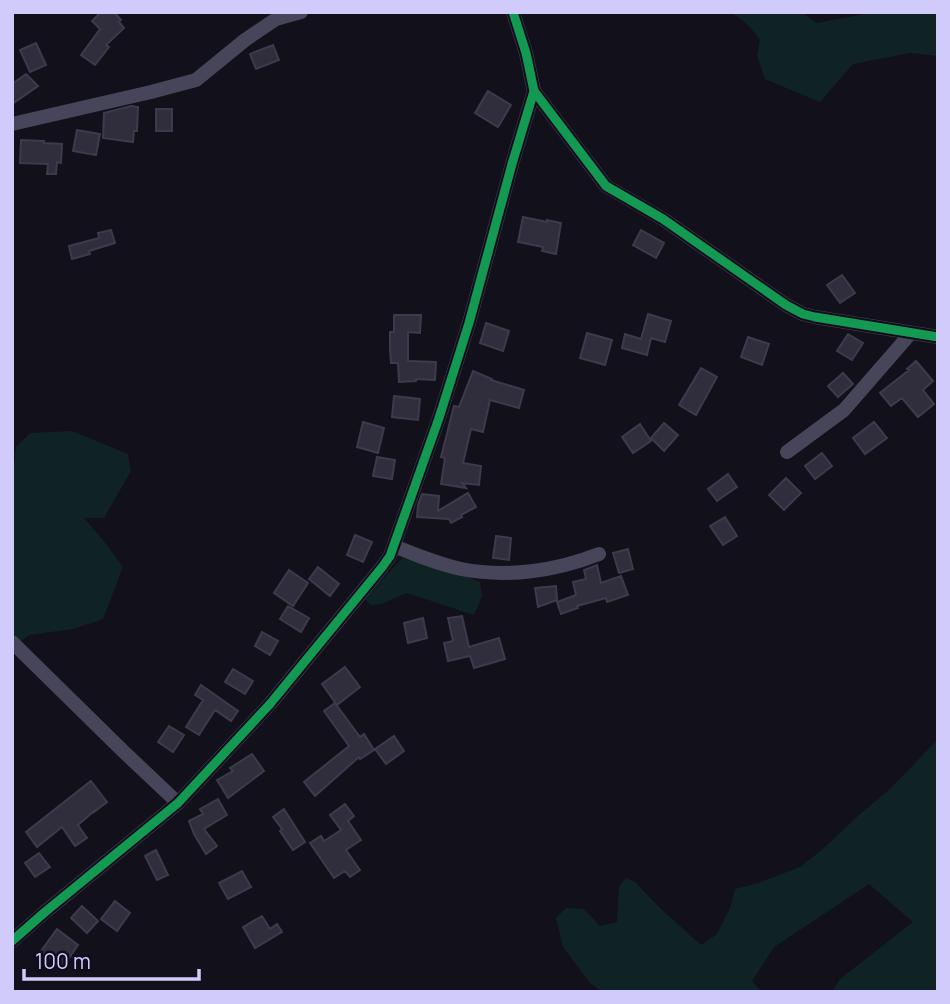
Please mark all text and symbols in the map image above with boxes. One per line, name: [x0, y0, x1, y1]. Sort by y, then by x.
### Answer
scale bar: [24, 937, 200, 981]
text: 100 m: [35, 947, 91, 975]

